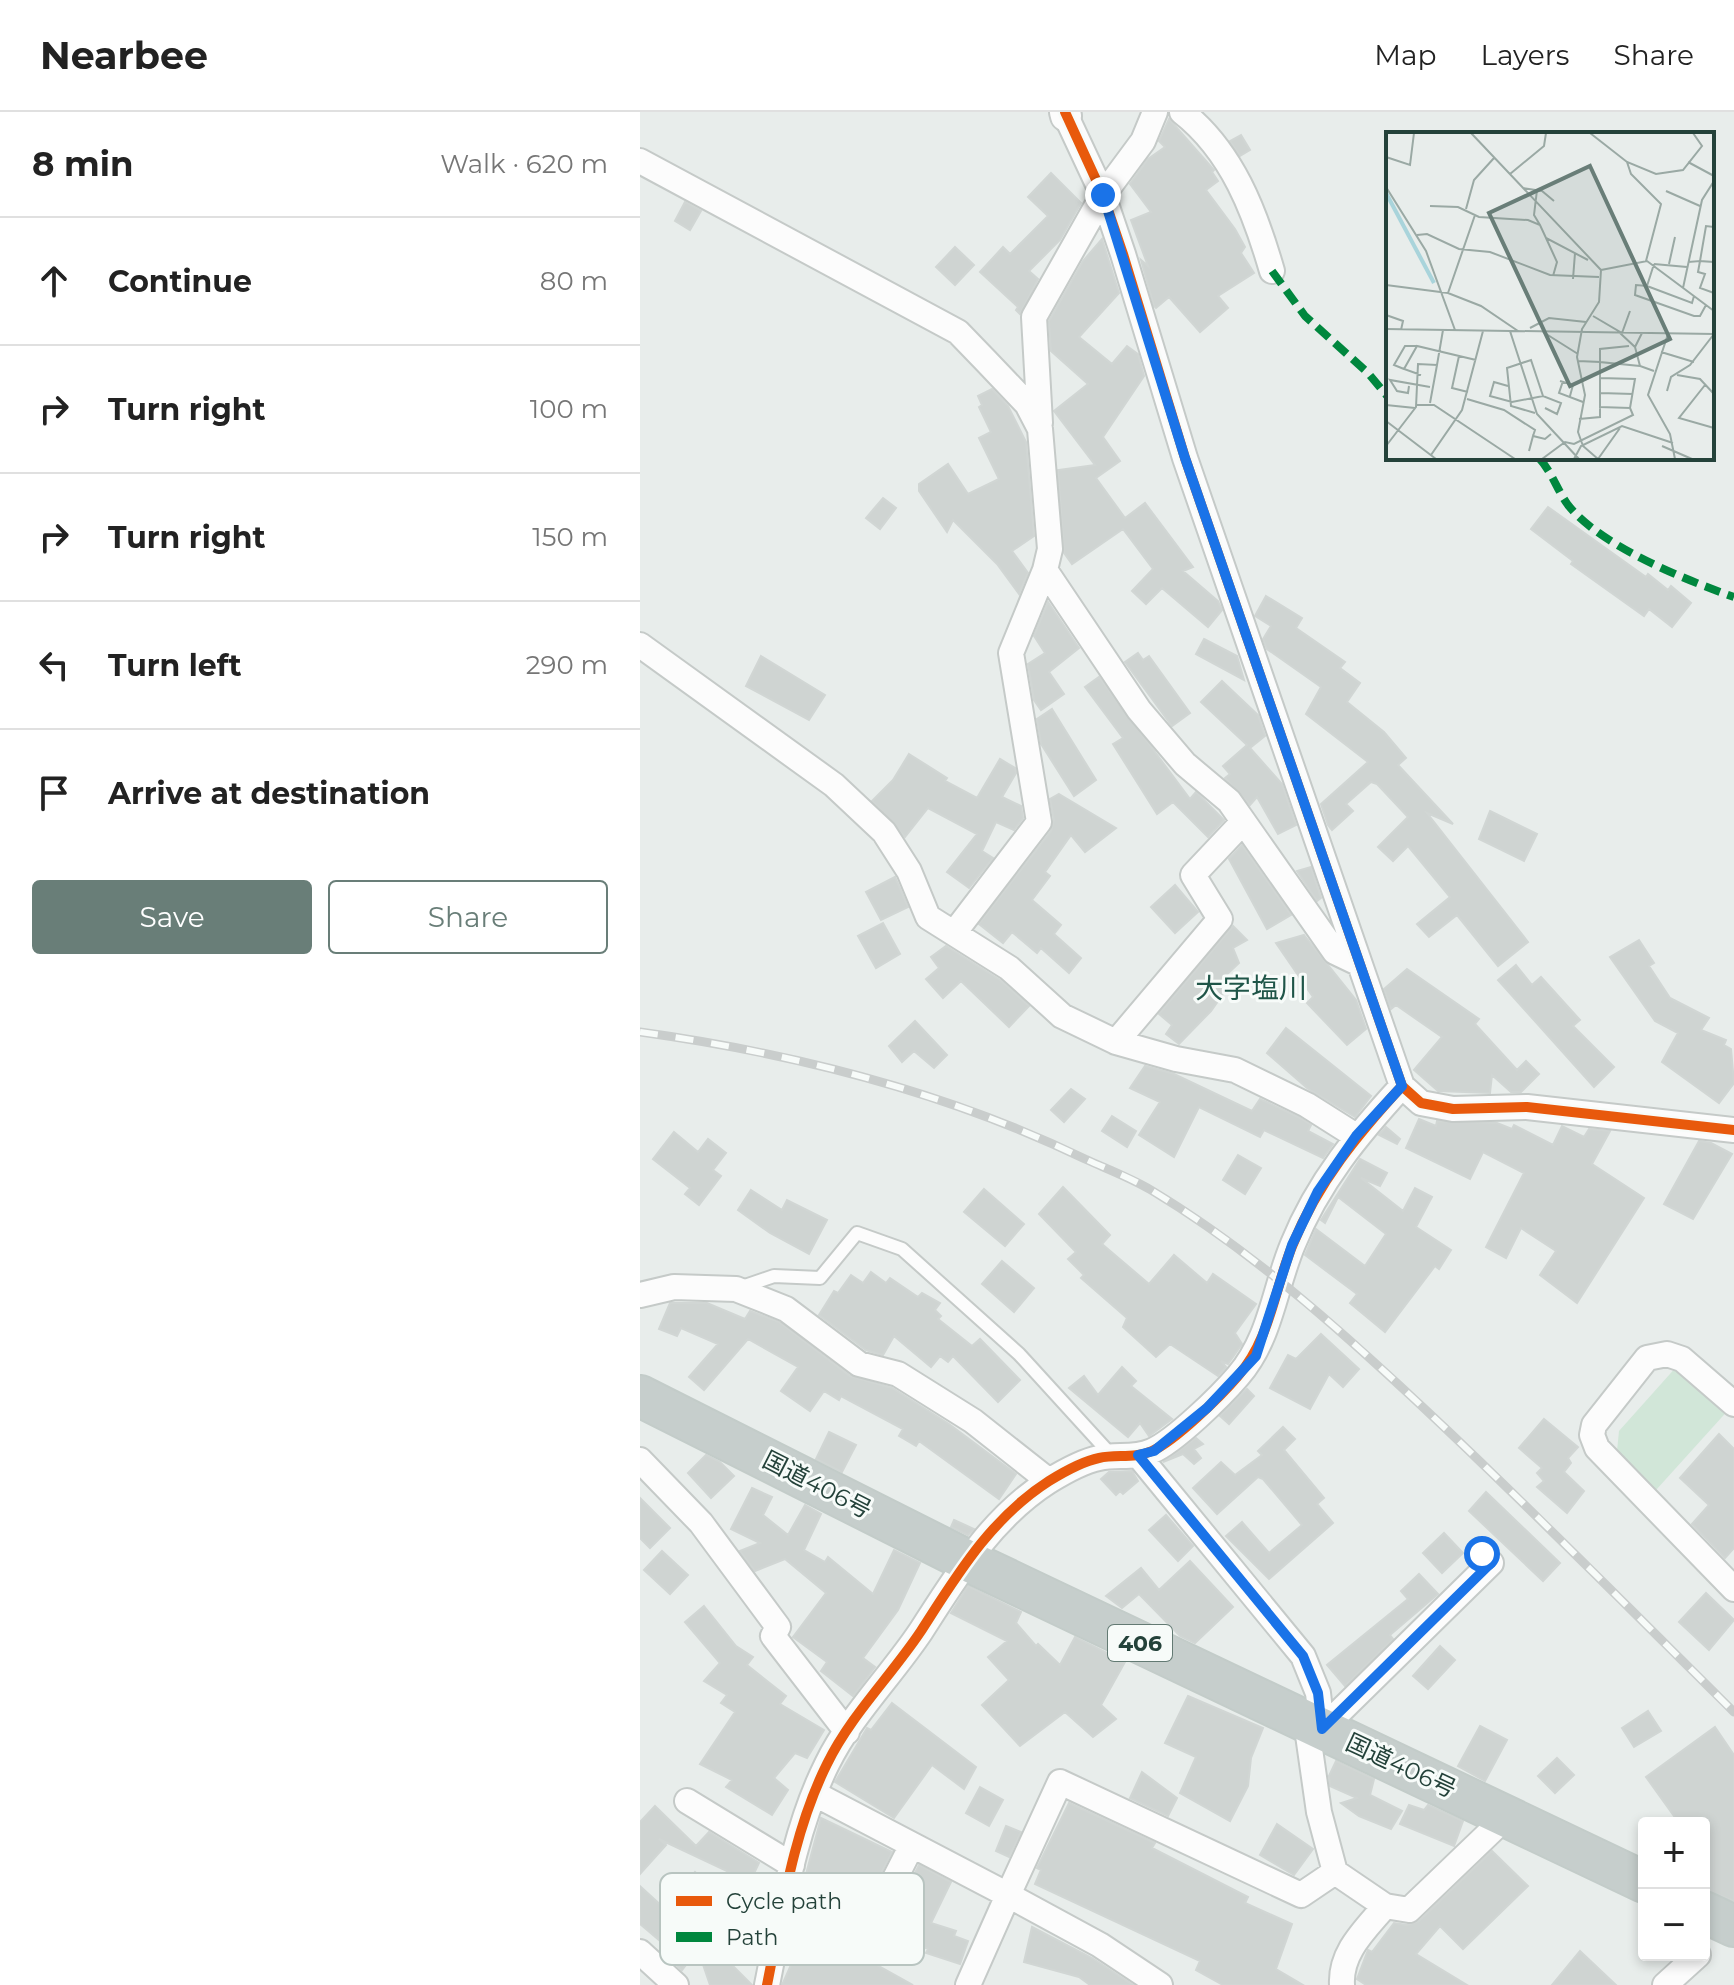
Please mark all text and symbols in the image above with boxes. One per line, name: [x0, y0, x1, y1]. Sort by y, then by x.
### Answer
text: Nearbee: [40, 32, 208, 79]
text: Map: [1374, 38, 1437, 72]
text: Layers: [1481, 38, 1570, 72]
text: Share: [1614, 38, 1694, 72]
inset map: [1386, 132, 1714, 460]
text: 8 min: [32, 143, 133, 185]
text: Walk · 620 m: [440, 148, 608, 180]
route end: [1085, 177, 1121, 213]
icon: ahead: [32, 259, 76, 303]
text: Continue: [108, 263, 252, 300]
text: 80 m: [540, 265, 608, 297]
icon: right: [32, 387, 76, 431]
text: Turn right: [108, 391, 265, 428]
text: 100 m: [530, 393, 608, 425]
icon: right: [32, 515, 76, 559]
text: Turn right: [108, 519, 265, 556]
text: 150 m: [532, 521, 608, 553]
icon: left: [32, 643, 76, 687]
text: Turn left: [108, 647, 241, 684]
text: 290 m: [526, 649, 608, 681]
icon: arrive: [32, 771, 76, 815]
text: Arrive at destination: [108, 775, 430, 812]
button: Save: [32, 880, 312, 954]
button: Share: [328, 880, 608, 954]
district label: 大字塩川: [1195, 971, 1307, 1005]
street label: 国道406号: [758, 1445, 877, 1524]
route start: [1464, 1536, 1500, 1572]
road number: 406: [1108, 1625, 1172, 1661]
street label: 国道406号: [1341, 1727, 1461, 1804]
map controls: [1638, 1817, 1710, 1961]
button: +: [1638, 1817, 1710, 1889]
legend: [660, 1873, 924, 1965]
text: Cycle path: [726, 1888, 842, 1915]
button: −: [1638, 1889, 1710, 1961]
text: Path: [726, 1924, 778, 1951]

